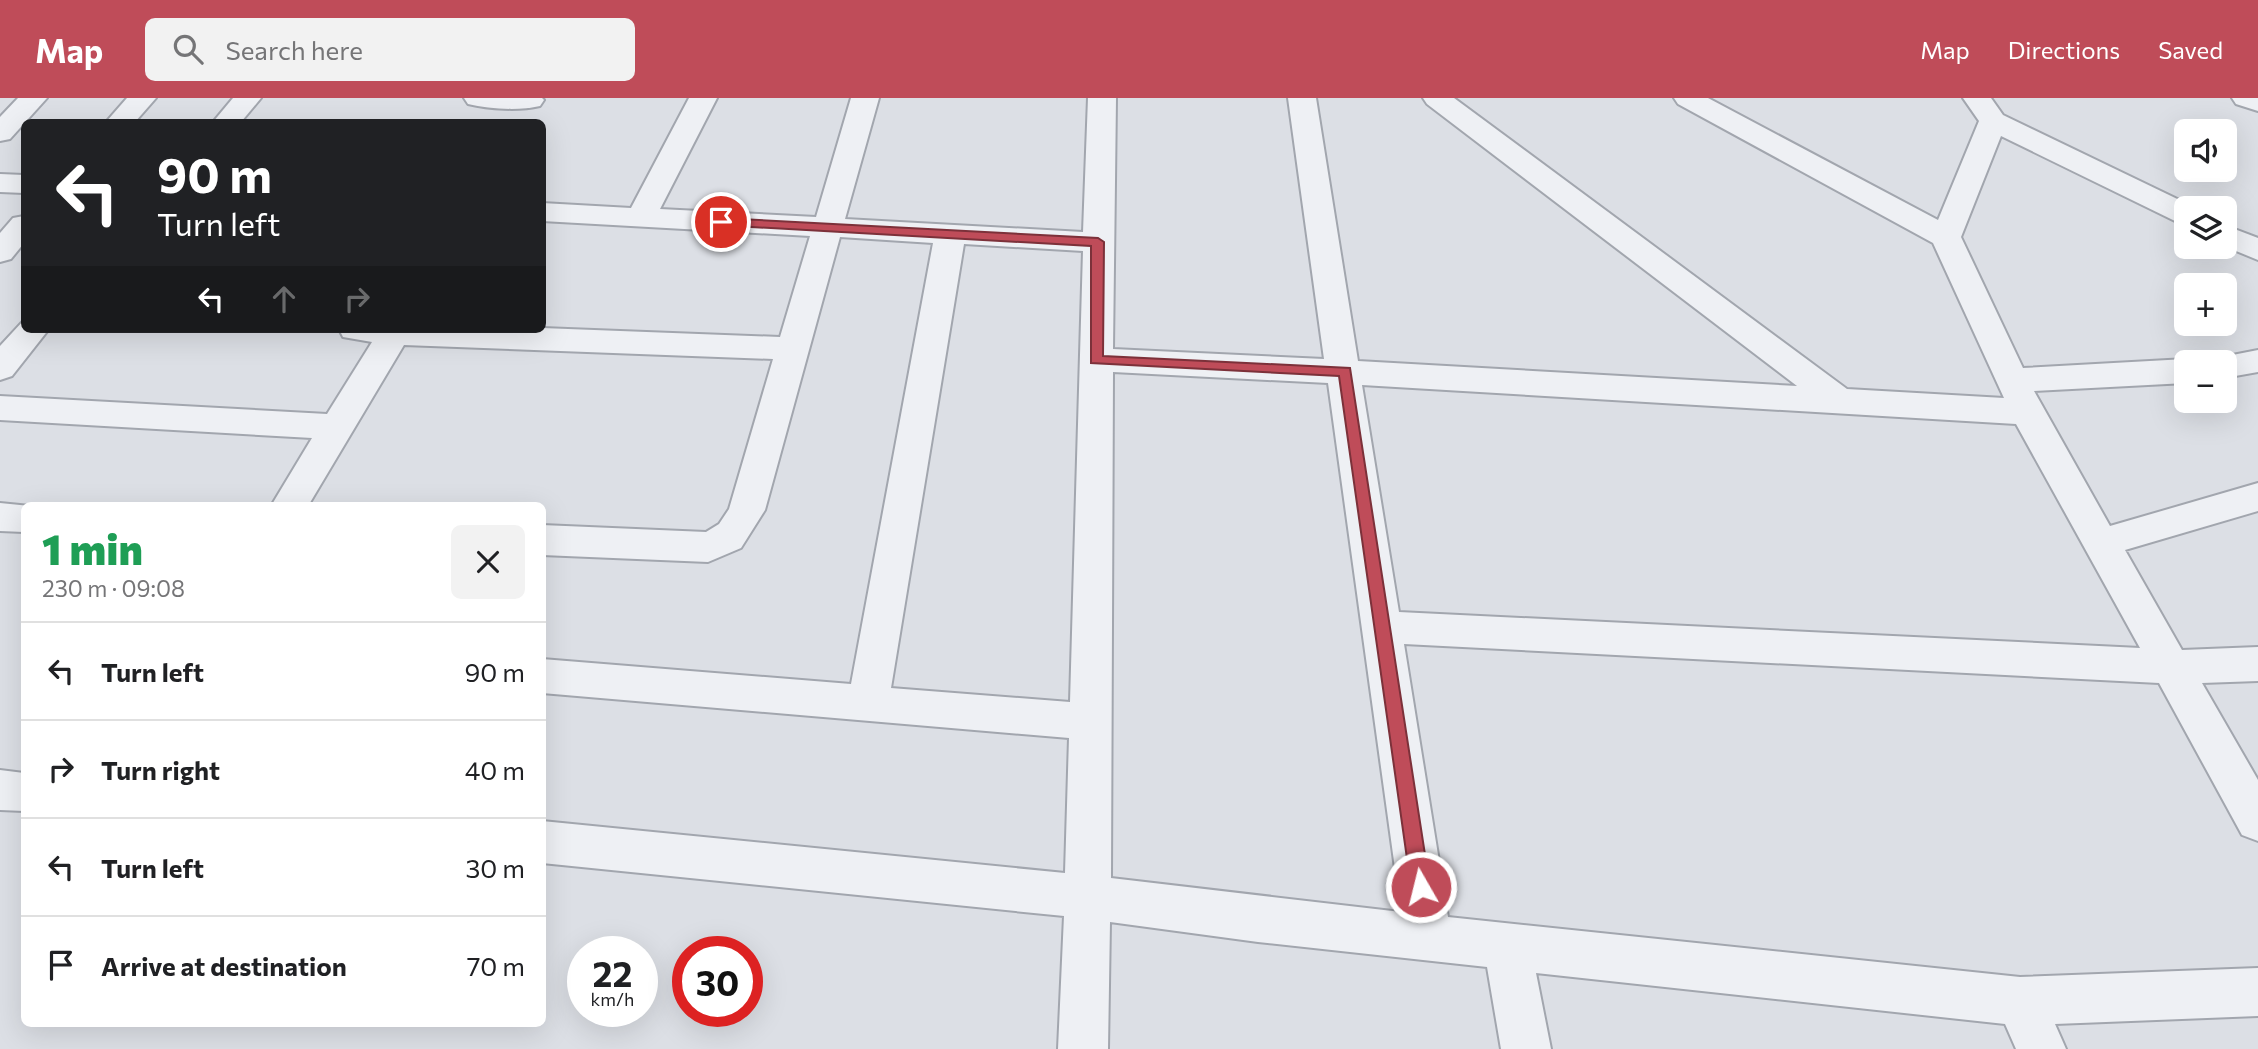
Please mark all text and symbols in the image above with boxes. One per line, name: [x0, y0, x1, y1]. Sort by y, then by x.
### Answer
search box: [145, 18, 635, 81]
text: Map: [35, 29, 103, 70]
icon: search: [169, 30, 207, 68]
text: Search here: [225, 34, 363, 65]
text: Map: [1920, 35, 1970, 64]
text: Directions: [2008, 35, 2120, 64]
text: Saved: [2158, 35, 2223, 64]
map controls: [2174, 119, 2237, 413]
button: sound: [2174, 119, 2237, 182]
text: 90 m: [157, 143, 272, 203]
icon: left: [42, 147, 133, 238]
pin: [691, 192, 751, 252]
button: layers: [2174, 196, 2237, 259]
text: Turn left: [157, 203, 281, 243]
icon: arrive: [702, 203, 740, 241]
button: +: [2174, 273, 2237, 336]
icon: left: [192, 280, 230, 318]
icon: ahead: [265, 280, 303, 318]
icon: right: [338, 280, 376, 318]
button: −: [2174, 350, 2237, 413]
text: 1 min: [42, 522, 143, 574]
button: close: [451, 525, 525, 599]
text: 230 m · 09:08: [42, 574, 185, 602]
icon: left: [42, 652, 80, 690]
text: Turn left: [101, 656, 204, 687]
text: 90 m: [465, 656, 525, 687]
icon: right: [42, 750, 80, 788]
text: Turn right: [101, 754, 220, 785]
text: 40 m: [465, 754, 525, 785]
icon: left: [42, 848, 80, 886]
position arrow: [1384, 850, 1458, 924]
text: Turn left: [101, 852, 204, 883]
text: 30 m: [466, 852, 525, 883]
speed limit sign: 30: [672, 936, 763, 1027]
icon: arrive: [42, 946, 80, 984]
text: Arrive at destination: [101, 950, 347, 981]
text: 70 m: [467, 950, 525, 981]
text: 22: [593, 951, 632, 994]
text: km/h: [591, 988, 634, 1010]

